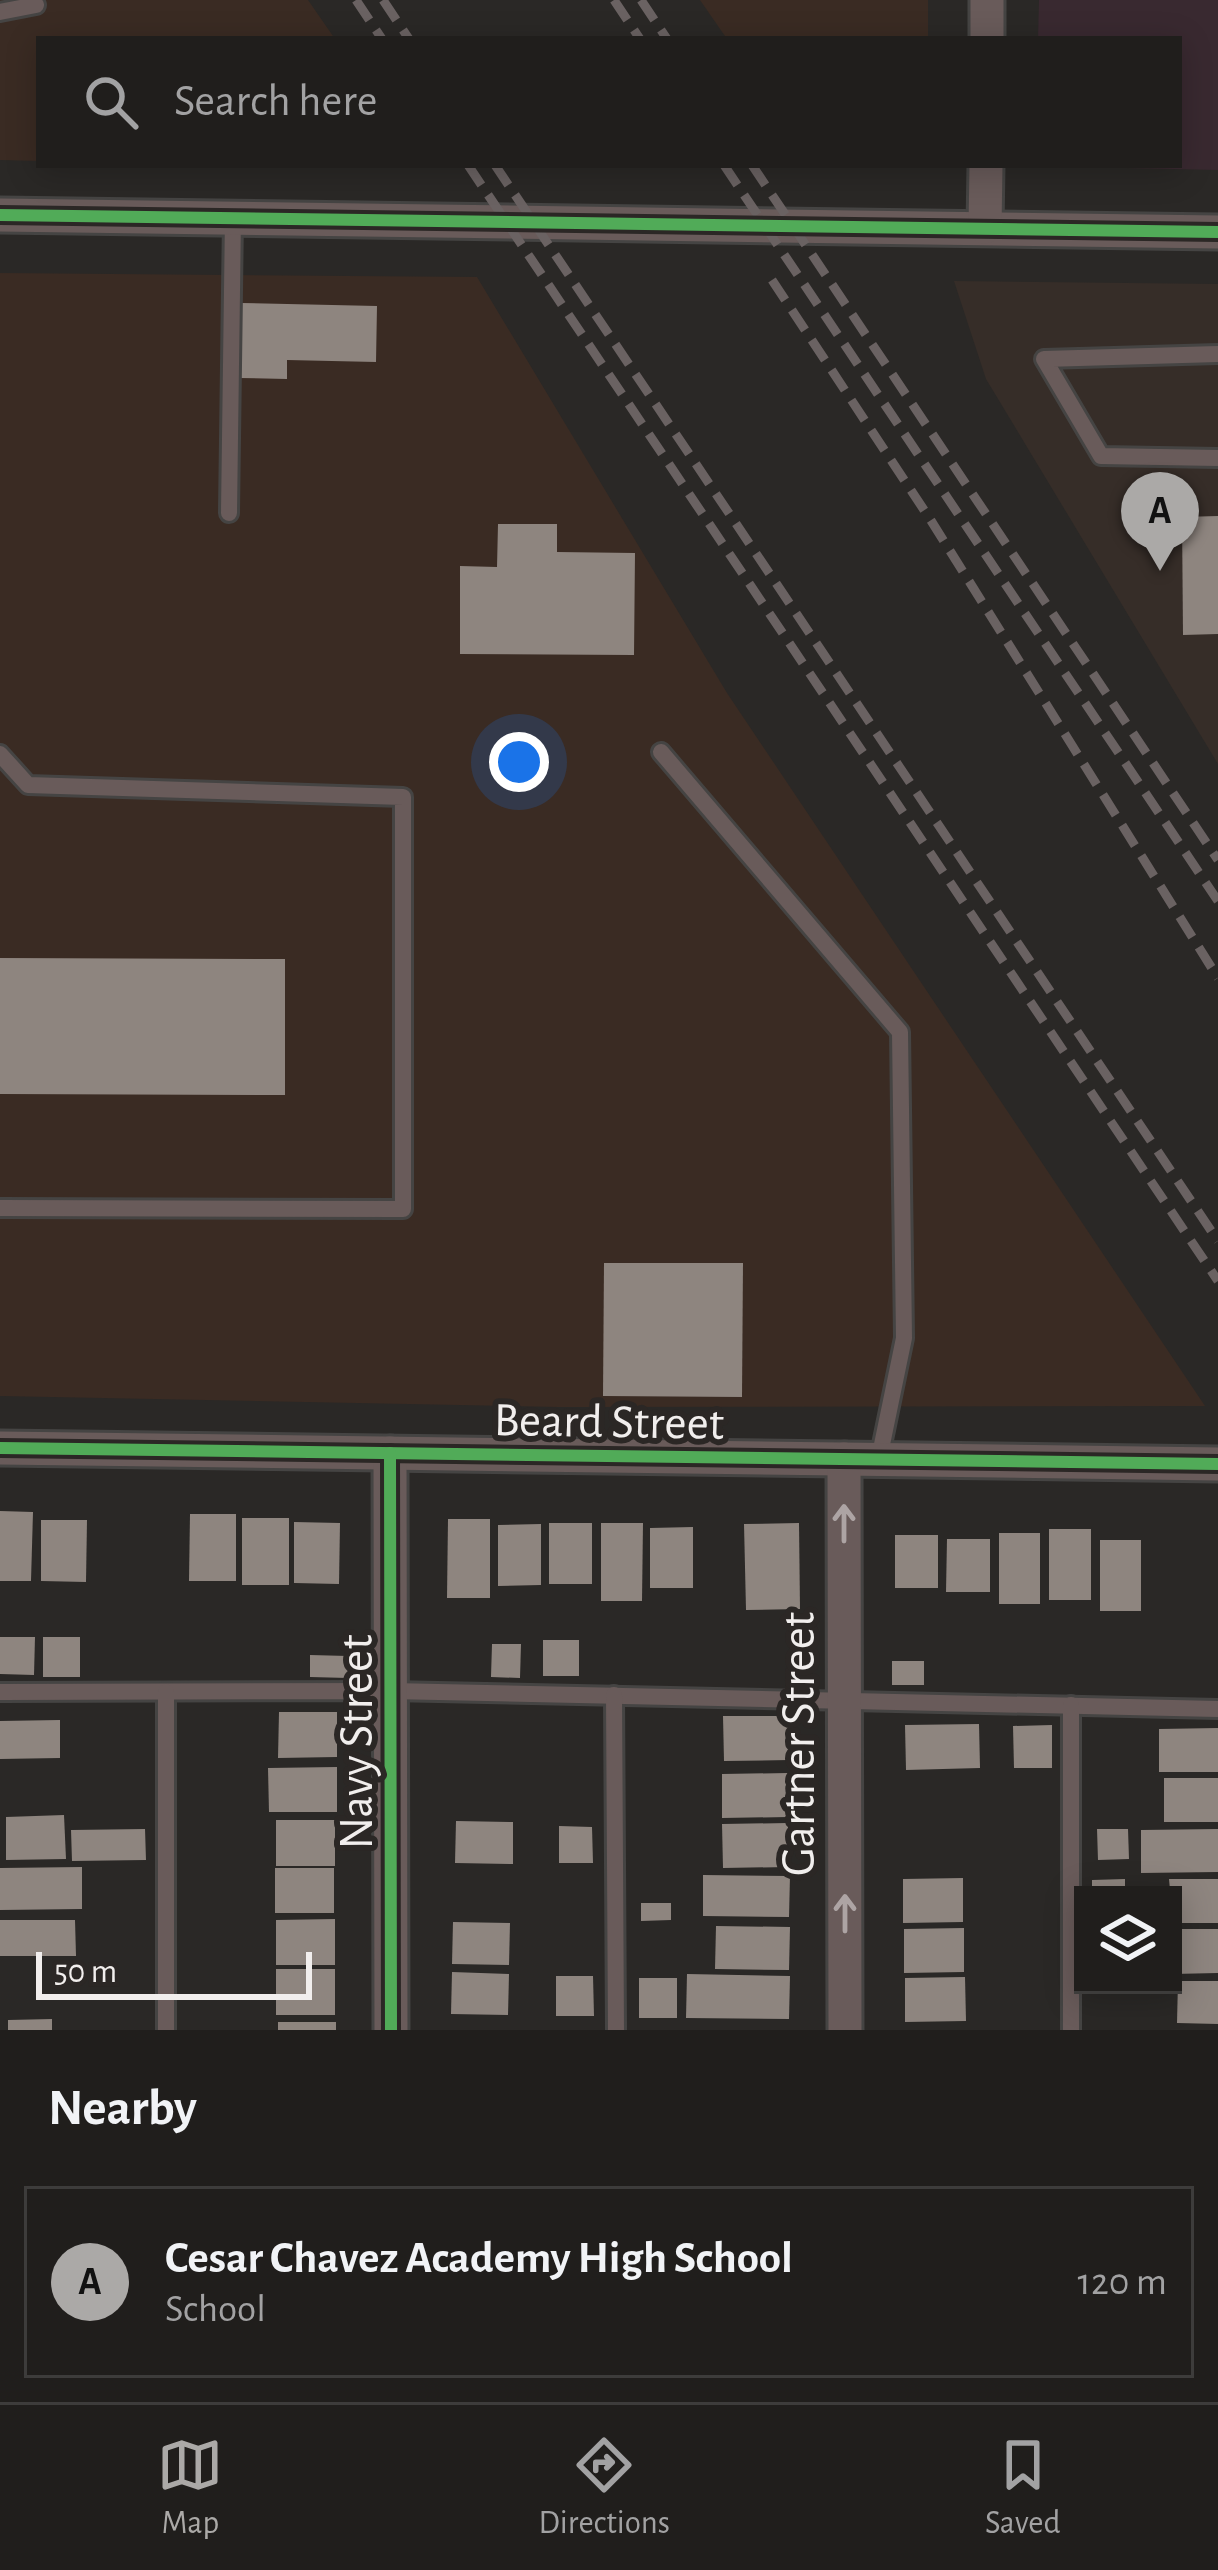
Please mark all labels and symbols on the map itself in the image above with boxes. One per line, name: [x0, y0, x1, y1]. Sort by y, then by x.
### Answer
pin: A: [1121, 472, 1199, 571]
your location: [489, 732, 549, 792]
street label: Beard Street: [493, 1397, 725, 1449]
one-way arrow: [833, 1504, 855, 1543]
street label: Gartner Street: [776, 1612, 824, 1876]
street label: Navy Street: [334, 1634, 382, 1850]
one-way arrow: [834, 1894, 856, 1933]
scale bar: [36, 1946, 312, 1999]

